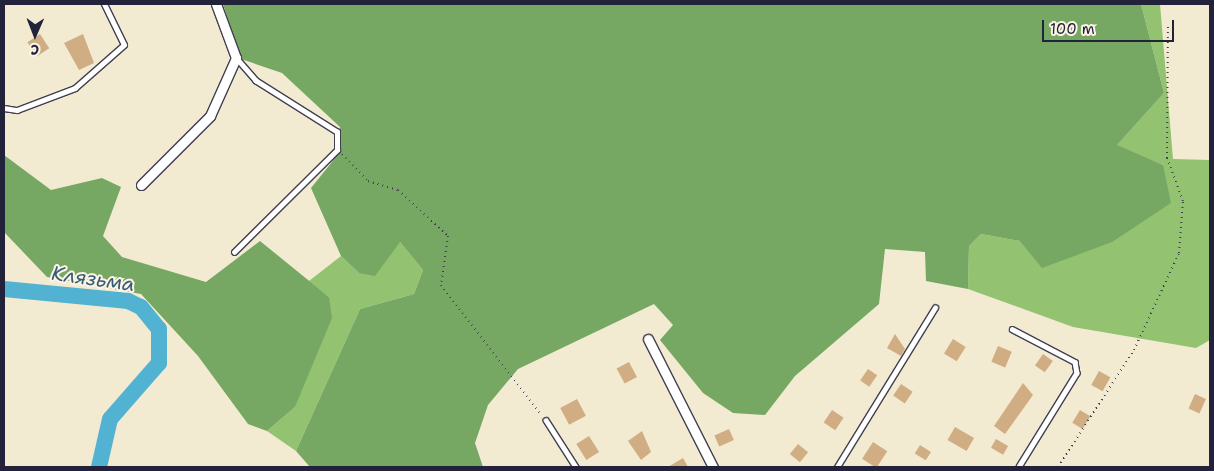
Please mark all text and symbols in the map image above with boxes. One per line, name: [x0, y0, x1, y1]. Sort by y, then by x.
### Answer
north arrow: [10, 10, 60, 60]
scale bar: [1044, 10, 1176, 42]
text: 100 m: [1050, 19, 1095, 39]
text: С: [30, 41, 39, 59]
water label: Клязьма: [50, 261, 136, 297]

